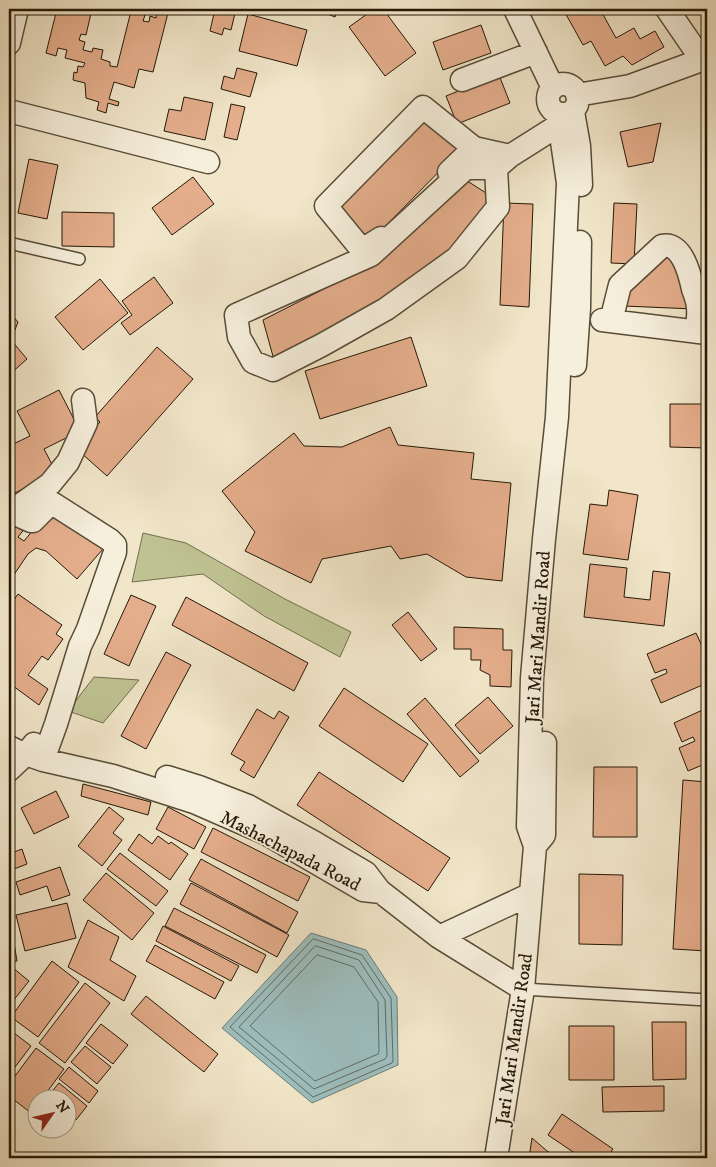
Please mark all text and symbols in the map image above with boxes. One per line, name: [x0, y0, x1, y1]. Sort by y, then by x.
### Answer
street label: Jari Mari Mandir Road: [521, 550, 556, 726]
street label: Mashachapada Road: [216, 806, 365, 897]
street label: Jari Mari Mandir Road: [491, 951, 538, 1128]
north arrow: [28, 1090, 78, 1140]
text: N: [51, 1097, 73, 1118]

